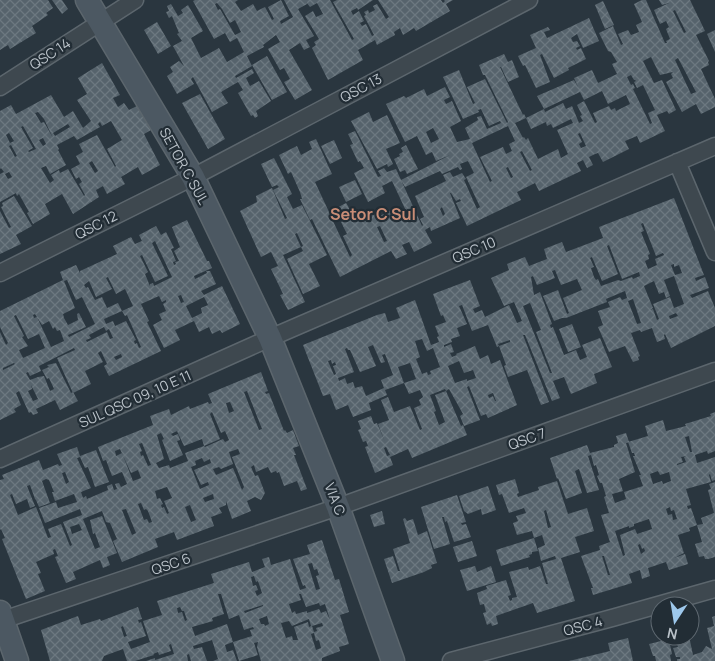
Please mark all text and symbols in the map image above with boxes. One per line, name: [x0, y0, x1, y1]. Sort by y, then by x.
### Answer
street label: QSC 14: [26, 33, 74, 74]
street label: QSC 13: [337, 69, 385, 106]
street label: SETOR C SUL: [155, 124, 213, 208]
district label: Setor C Sul: [330, 203, 416, 225]
street label: QSC 12: [71, 206, 120, 243]
street label: QSC 10: [449, 232, 498, 267]
street label: SUL QSC 09, 10 E 11: [76, 365, 194, 432]
street label: QSC 7: [505, 423, 548, 454]
street label: VIA C: [321, 480, 350, 518]
street label: QSC 6: [149, 548, 193, 579]
north arrow: [650, 596, 700, 646]
street label: QSC 4: [561, 611, 605, 640]
text: N: [665, 624, 679, 645]

